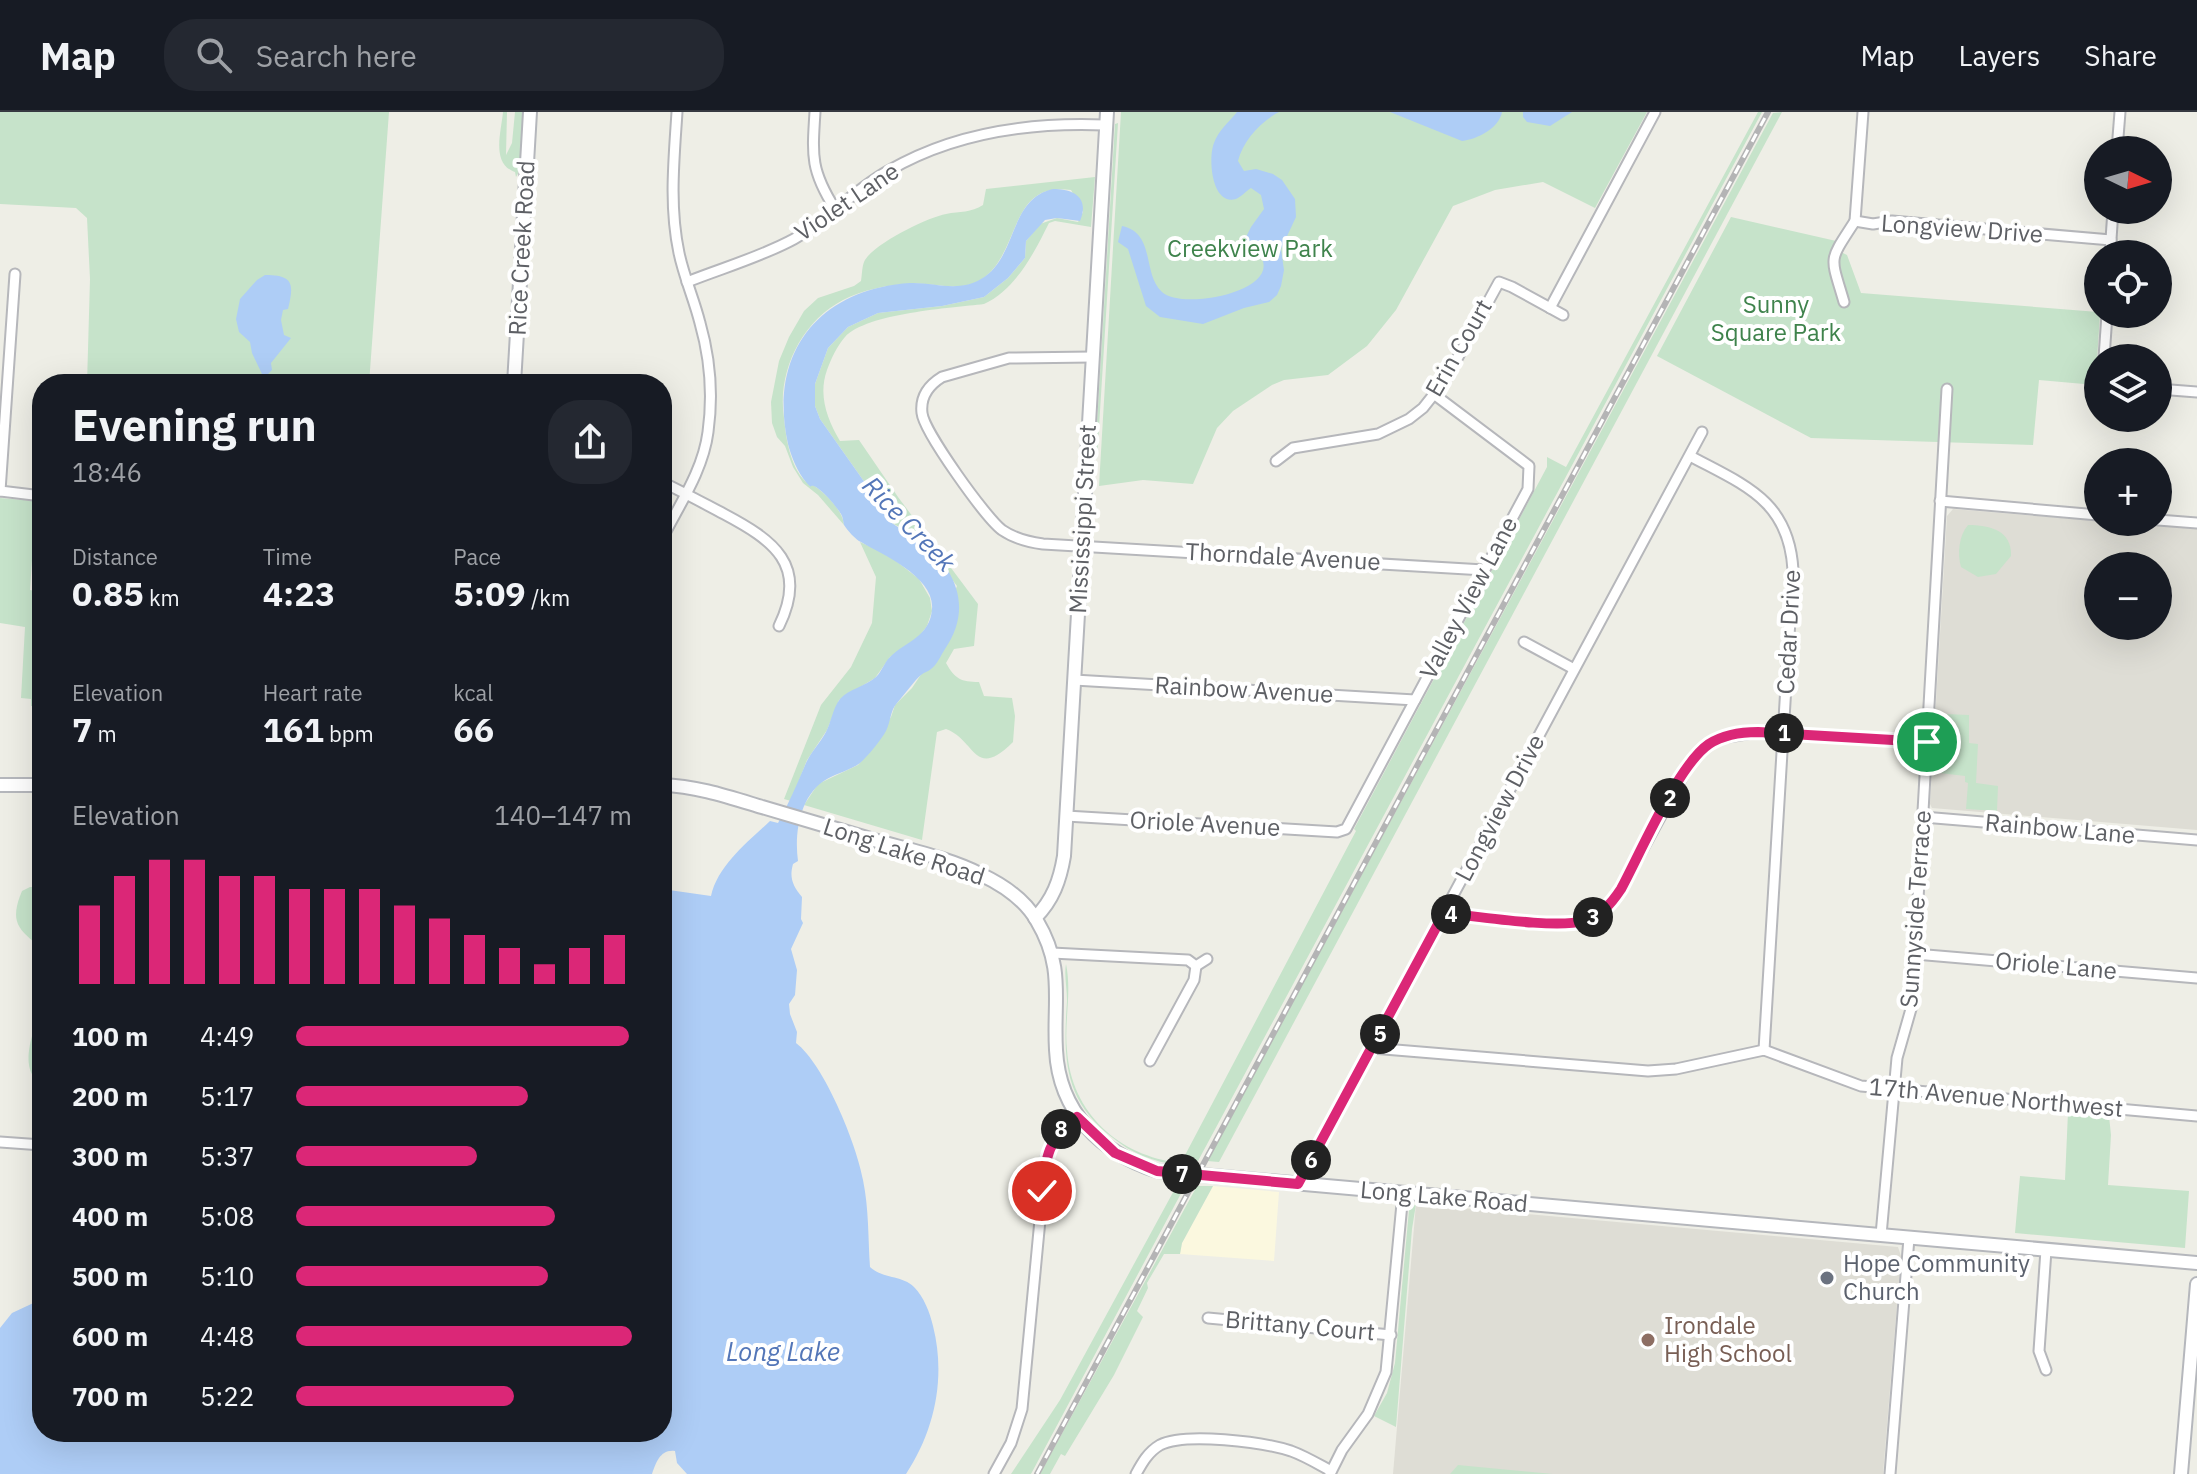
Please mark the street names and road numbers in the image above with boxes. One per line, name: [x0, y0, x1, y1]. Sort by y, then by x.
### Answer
street label: Violet Lane: [788, 154, 905, 248]
street label: Rice Creek Road: [500, 159, 542, 336]
street label: Longview Drive: [1880, 206, 2044, 250]
street label: Erin Court: [1417, 293, 1499, 402]
street label: Mississippi Street: [1061, 424, 1103, 614]
street label: Valley View Lane: [1412, 511, 1524, 684]
street label: Thorndale Avenue: [1185, 535, 1381, 577]
street label: Cedar Drive: [1769, 569, 1807, 695]
street label: Rainbow Avenue: [1154, 668, 1334, 710]
street label: Longview Drive: [1447, 728, 1551, 887]
street label: Oriole Avenue: [1129, 803, 1281, 843]
street label: Rainbow Lane: [1984, 806, 2136, 851]
street label: Sunnyside Terrace: [1892, 809, 1938, 1009]
street label: Long Lake Road: [819, 810, 989, 892]
street label: Oriole Lane: [1994, 944, 2118, 986]
street label: 17th Avenue Northwest: [1868, 1070, 2124, 1124]
street label: Long Lake Road: [1359, 1173, 1529, 1219]
street label: Brittany Court: [1224, 1303, 1376, 1347]

